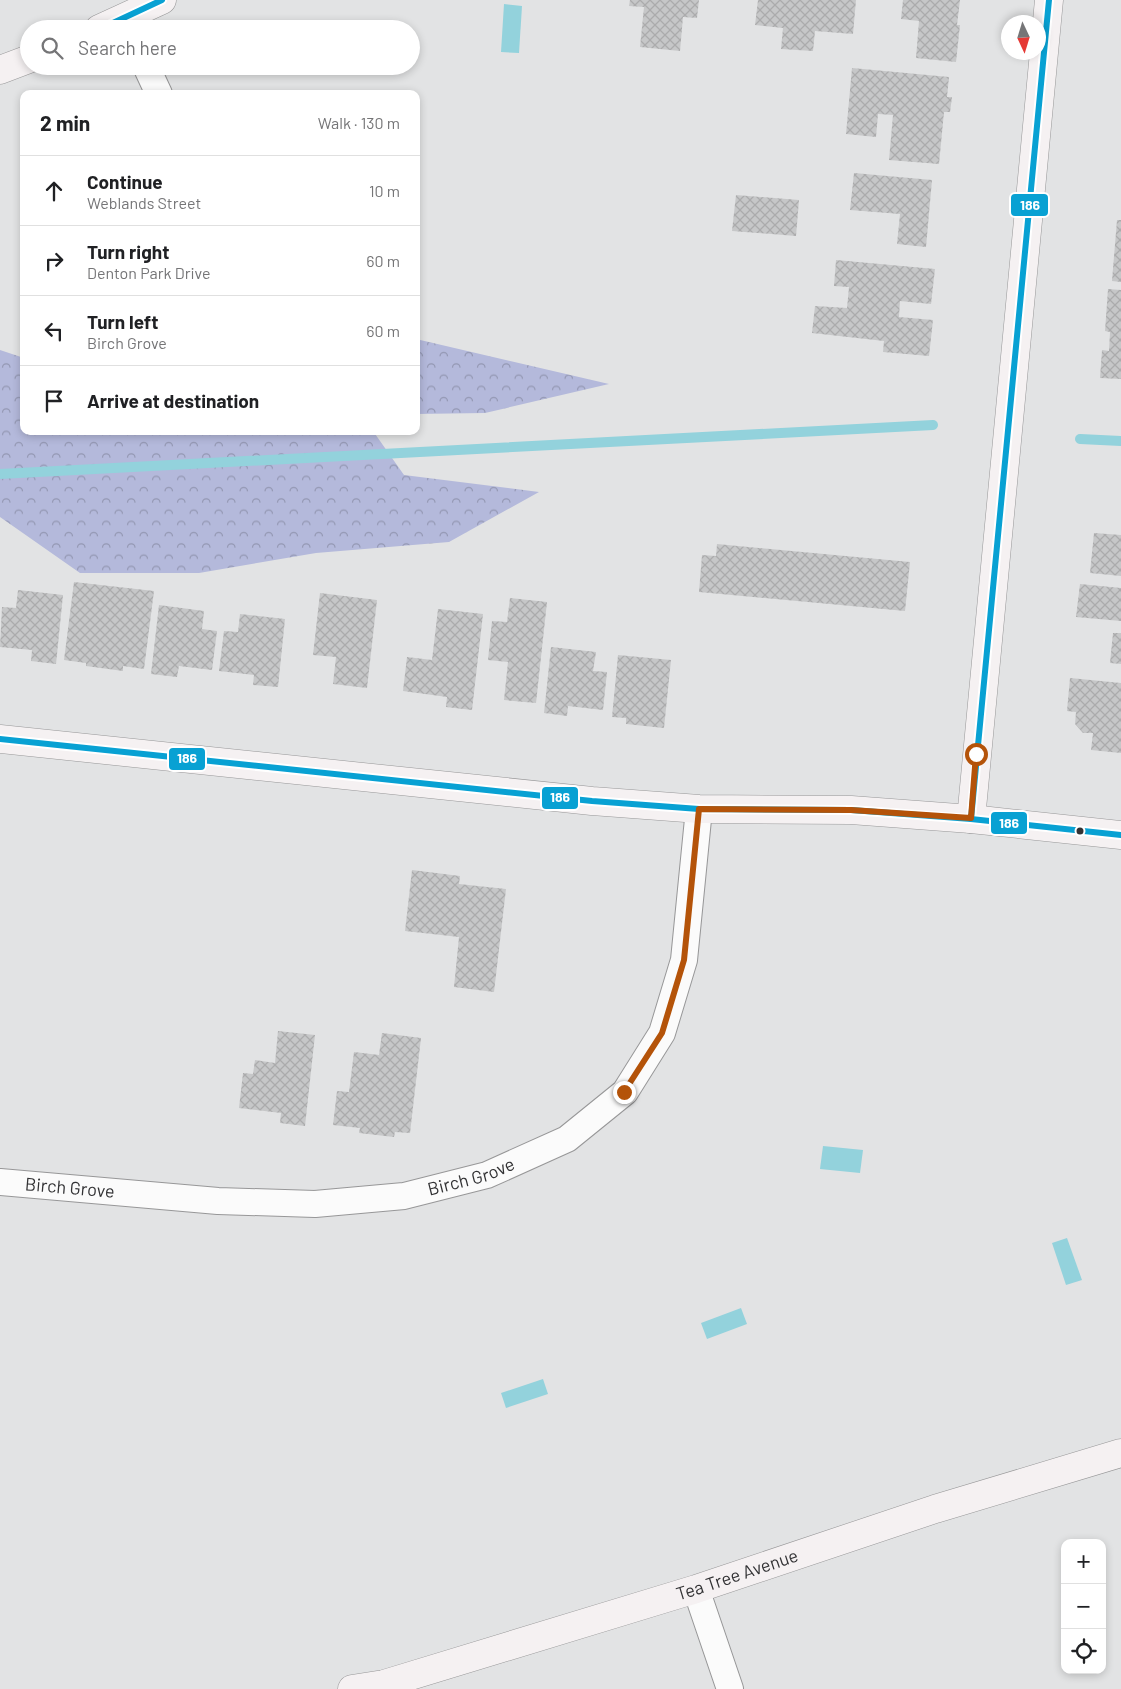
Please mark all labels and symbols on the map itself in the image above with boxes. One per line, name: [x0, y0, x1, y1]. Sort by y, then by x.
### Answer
north arrow: [1001, 15, 1046, 60]
line badge: 186: [1010, 193, 1049, 217]
text: 186: [1020, 196, 1040, 213]
route start: [965, 743, 988, 766]
line badge: 186: [168, 747, 206, 771]
text: 186: [177, 749, 197, 766]
line badge: 186: [541, 786, 579, 810]
text: 186: [550, 788, 570, 805]
line badge: 186: [990, 811, 1028, 835]
text: 186: [999, 814, 1019, 831]
unlabelled marker: [1075, 826, 1085, 836]
route end: [613, 1081, 636, 1104]
street label: Birch Grove: [425, 1152, 518, 1200]
street label: Birch Grove: [24, 1172, 116, 1202]
street label: Tea Tree Avenue: [673, 1544, 801, 1604]

